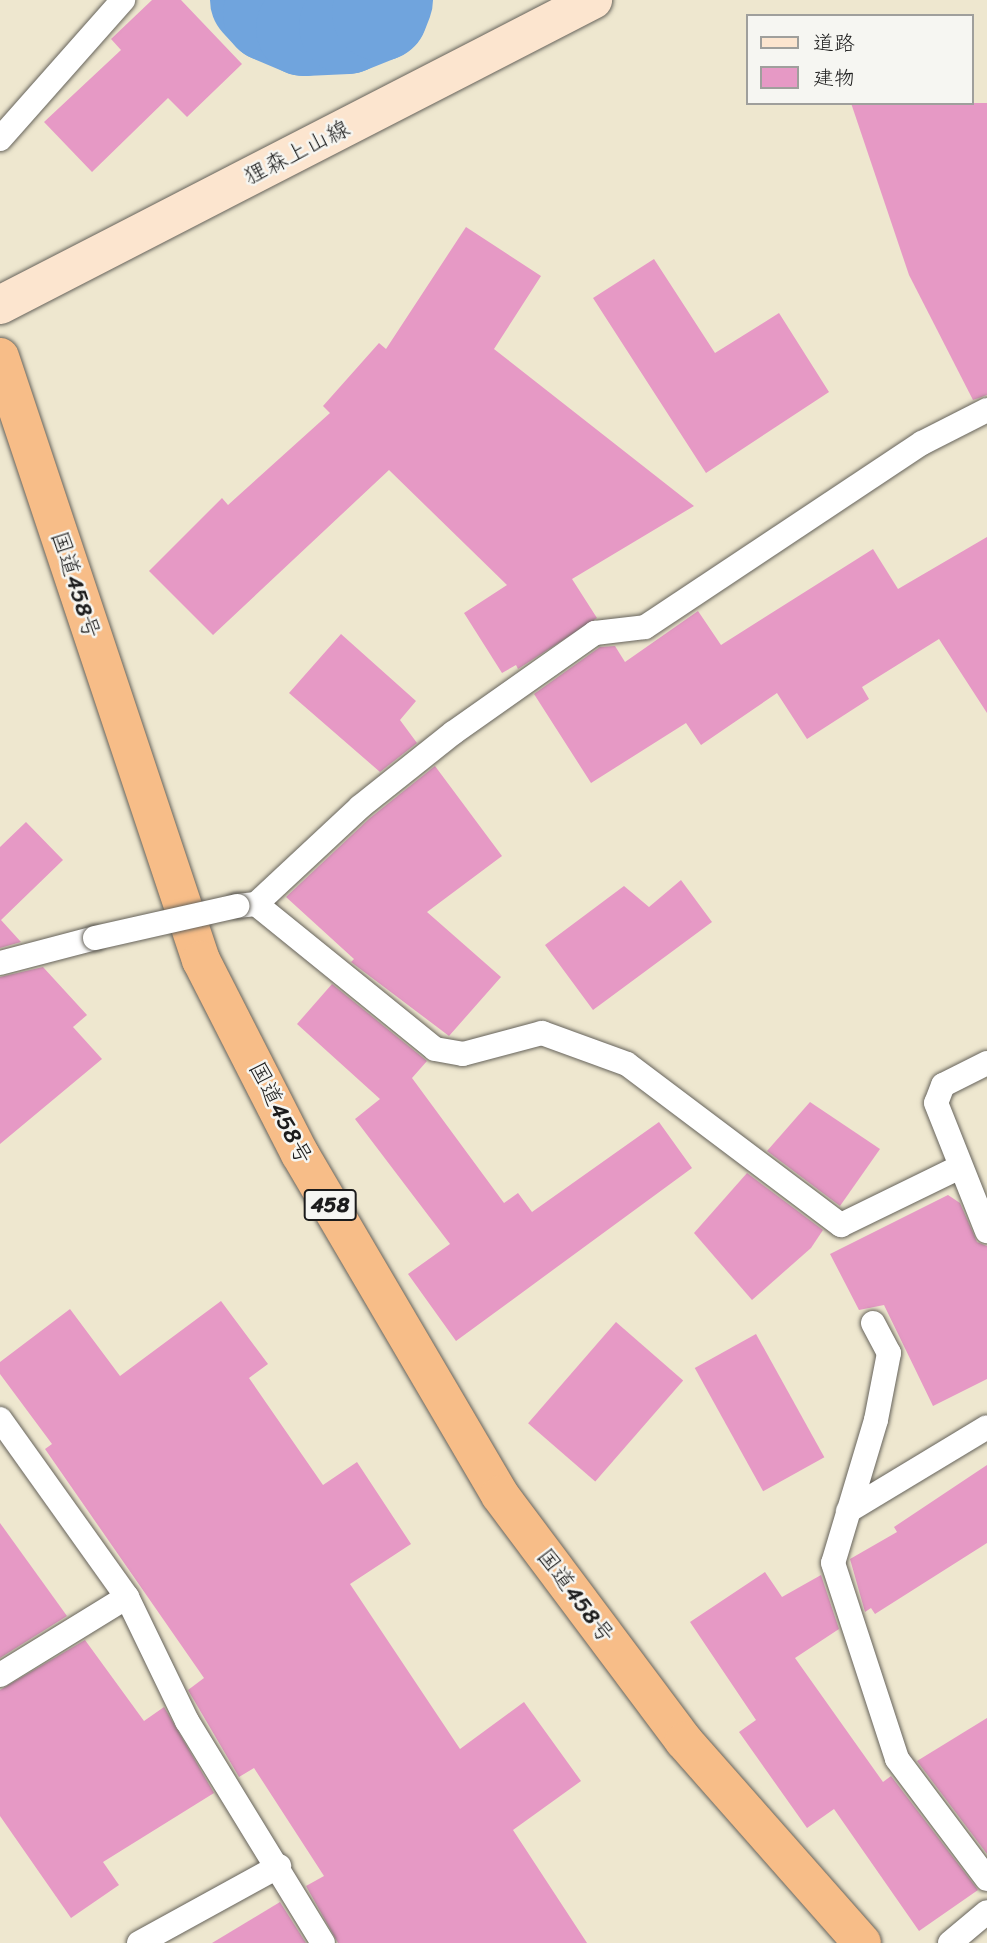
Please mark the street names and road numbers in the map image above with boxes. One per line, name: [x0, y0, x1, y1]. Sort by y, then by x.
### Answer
street label: 狸森上山線: [240, 115, 354, 191]
street label: 国道458号: [45, 528, 105, 642]
street label: 国道458号: [242, 1057, 318, 1169]
road number: 458: [302, 1188, 358, 1222]
street label: 国道458号: [530, 1543, 620, 1649]

